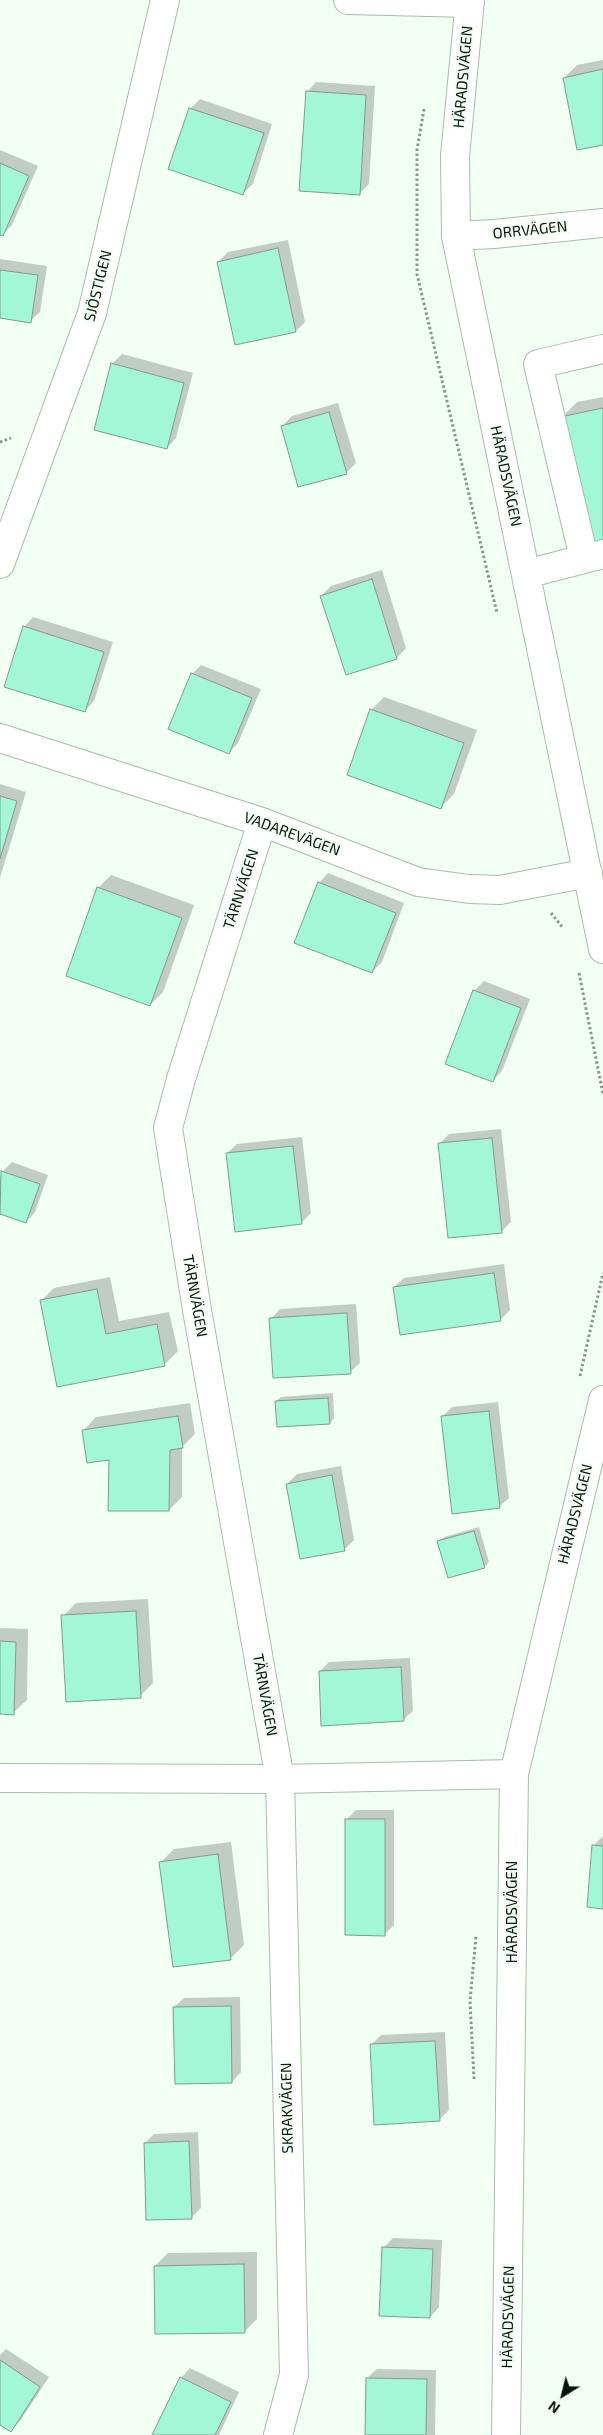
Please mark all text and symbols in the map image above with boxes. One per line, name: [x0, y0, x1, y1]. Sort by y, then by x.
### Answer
street label: HÄRADSVÄGEN: [450, 25, 476, 129]
street label: ORRVÄGEN: [492, 217, 568, 243]
street label: SJÖSTIGEN: [80, 248, 116, 324]
street label: HÄRADSVÄGEN: [487, 424, 525, 528]
street label: VADAREVÄGEN: [241, 808, 343, 860]
street label: TÄRNVÄGEN: [220, 847, 262, 931]
street label: TÄRNVÄGEN: [179, 1253, 211, 1339]
street label: HÄRADSVÄGEN: [554, 1462, 596, 1566]
street label: TÄRNVÄGEN: [249, 1652, 281, 1738]
street label: HÄRADSVÄGEN: [503, 1861, 521, 1963]
street label: SKRAKVÄGEN: [277, 2062, 297, 2154]
street label: HÄRADSVÄGEN: [498, 2266, 518, 2368]
north arrow: [538, 2370, 588, 2420]
text: N: [545, 2398, 563, 2417]

